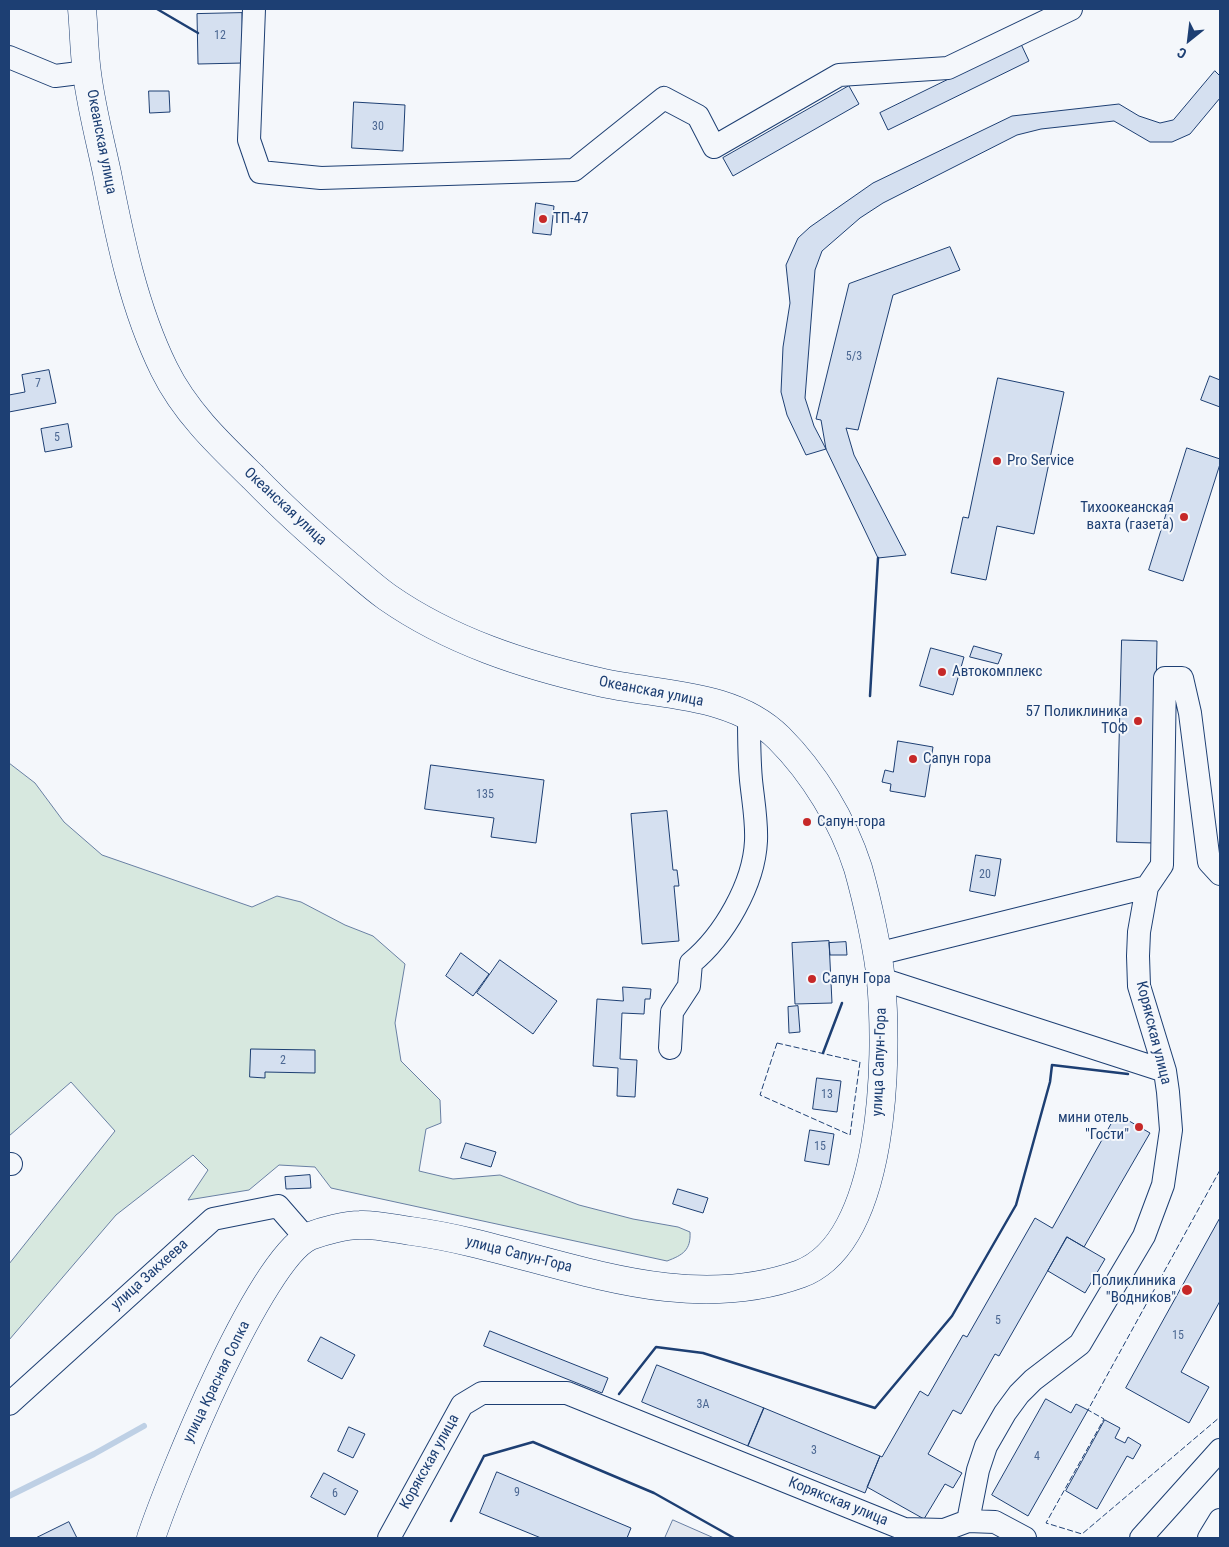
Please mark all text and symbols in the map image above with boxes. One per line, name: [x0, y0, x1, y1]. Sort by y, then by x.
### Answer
north arrow: [1164, 15, 1214, 65]
house number: 12: [214, 29, 226, 43]
text: С: [1174, 44, 1189, 62]
street label: Океанская улица: [82, 88, 120, 196]
house number: 30: [372, 120, 384, 134]
place label: ТП-47: [553, 210, 589, 228]
marker: ТП-47: [537, 213, 549, 225]
house number: 5/3: [846, 350, 862, 364]
house number: 7: [35, 377, 41, 391]
house number: 5: [54, 431, 60, 445]
place label: Pro Service: [1007, 452, 1074, 470]
marker: Pro Service: [991, 455, 1003, 467]
street label: Океанская улица: [240, 464, 330, 550]
place label: Тихоокеанская вахта (газета): [1080, 499, 1174, 534]
marker: Тихоокеанская вахта (газета): [1178, 511, 1190, 523]
place label: Автокомплекс: [952, 663, 1042, 681]
marker: Автокомплекс: [936, 666, 948, 678]
street label: Океанская улица: [597, 673, 705, 711]
place label: 57 Поликлиника ТОФ: [1026, 703, 1128, 738]
marker: 57 Поликлиника ТОФ: [1132, 715, 1144, 727]
place label: Сапун гора: [923, 750, 991, 768]
marker: Сапун гора: [907, 753, 919, 765]
house number: 135: [476, 788, 494, 802]
place label: Сапун-гора: [817, 813, 885, 831]
marker: Сапун-гора: [801, 816, 813, 828]
house number: 20: [979, 868, 991, 882]
place label: Сапун Гора: [822, 970, 891, 988]
marker: Сапун Гора: [806, 973, 818, 985]
street label: Корякская улица: [1131, 980, 1175, 1086]
street label: улица Сапун-Гора: [869, 1007, 891, 1117]
house number: 2: [280, 1054, 286, 1068]
house number: 13: [821, 1088, 833, 1102]
place label: мини отель "Гости": [1058, 1109, 1129, 1144]
marker: мини отель "Гости": [1133, 1121, 1145, 1133]
house number: 15: [814, 1140, 826, 1154]
street label: улица Сапун-Гора: [464, 1233, 574, 1277]
street label: улица Закхеева: [108, 1236, 192, 1314]
place label: Поликлиника "Водников": [1092, 1272, 1176, 1307]
marker: Поликлиника "Водников": [1180, 1283, 1194, 1297]
house number: 5: [995, 1314, 1001, 1328]
street label: улица Красная Сопка: [180, 1318, 254, 1446]
house number: 15: [1172, 1329, 1184, 1343]
house number: 3А: [697, 1398, 709, 1412]
street label: Корякская улица: [396, 1411, 464, 1513]
house number: 3: [811, 1444, 817, 1458]
house number: 4: [1034, 1450, 1040, 1464]
street label: Корякская улица: [786, 1474, 890, 1530]
house number: 9: [514, 1486, 520, 1500]
house number: 6: [332, 1487, 338, 1501]

